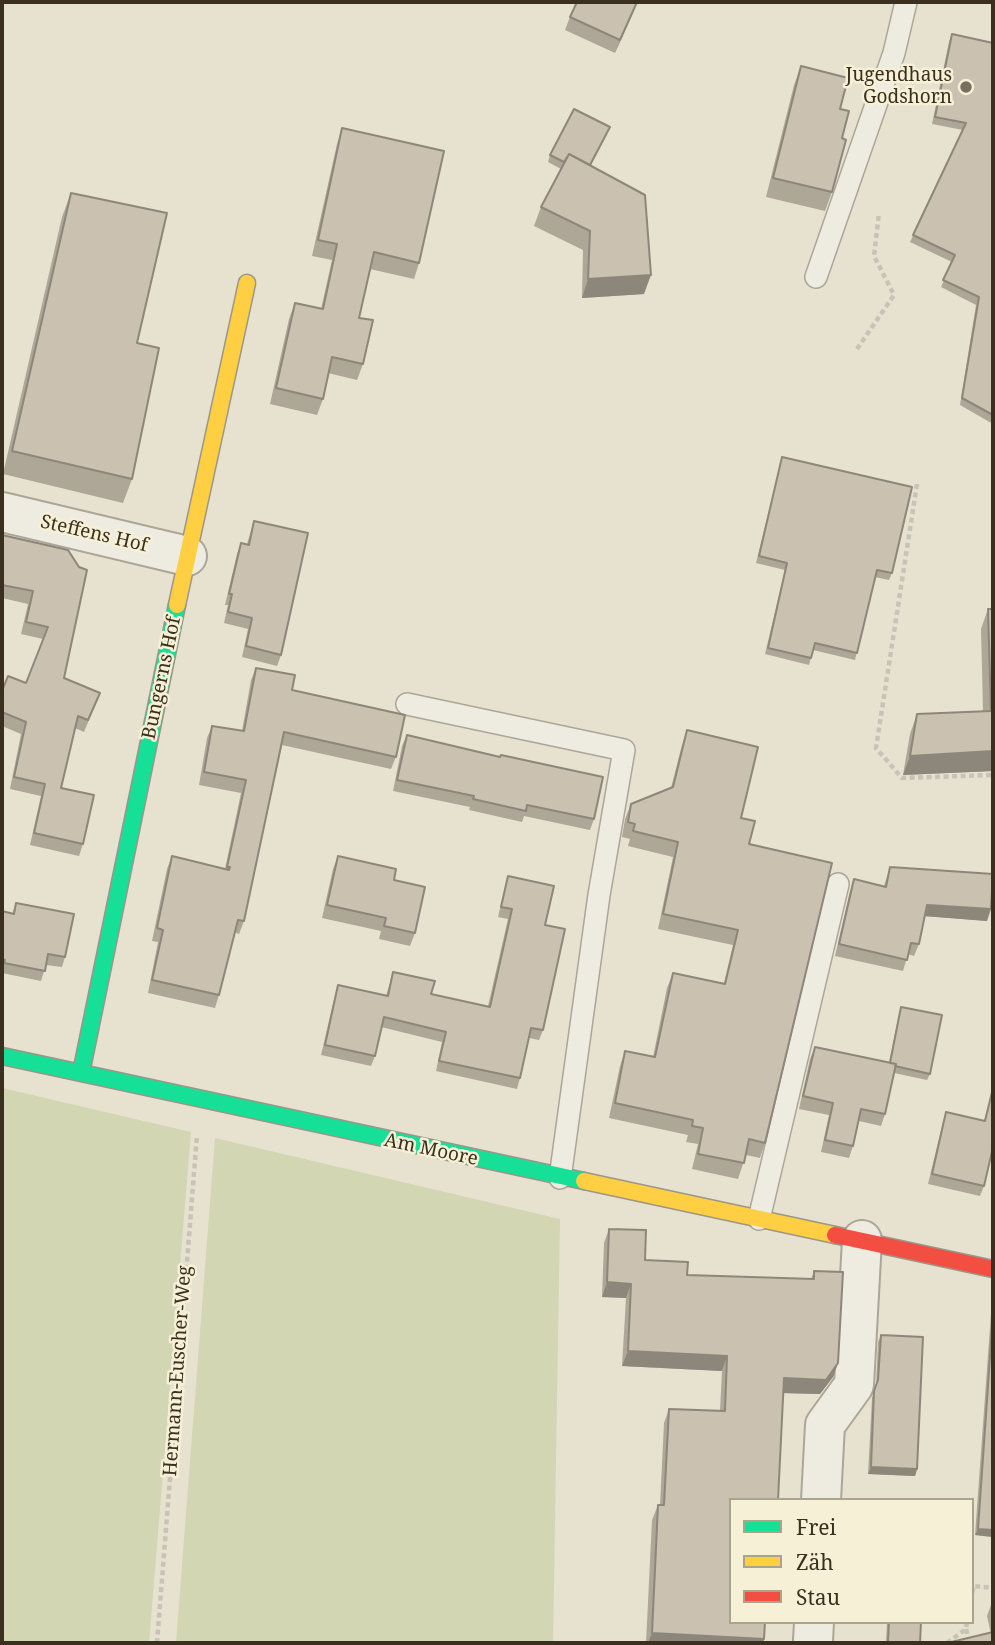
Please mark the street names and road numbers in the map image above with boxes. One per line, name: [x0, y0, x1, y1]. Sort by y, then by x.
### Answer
street label: Steffens Hof: [38, 511, 150, 557]
street label: Bungerns Hof: [138, 615, 186, 741]
street label: Am Moore: [382, 1129, 480, 1171]
street label: Hermann-Euscher-Weg: [159, 1265, 197, 1477]

